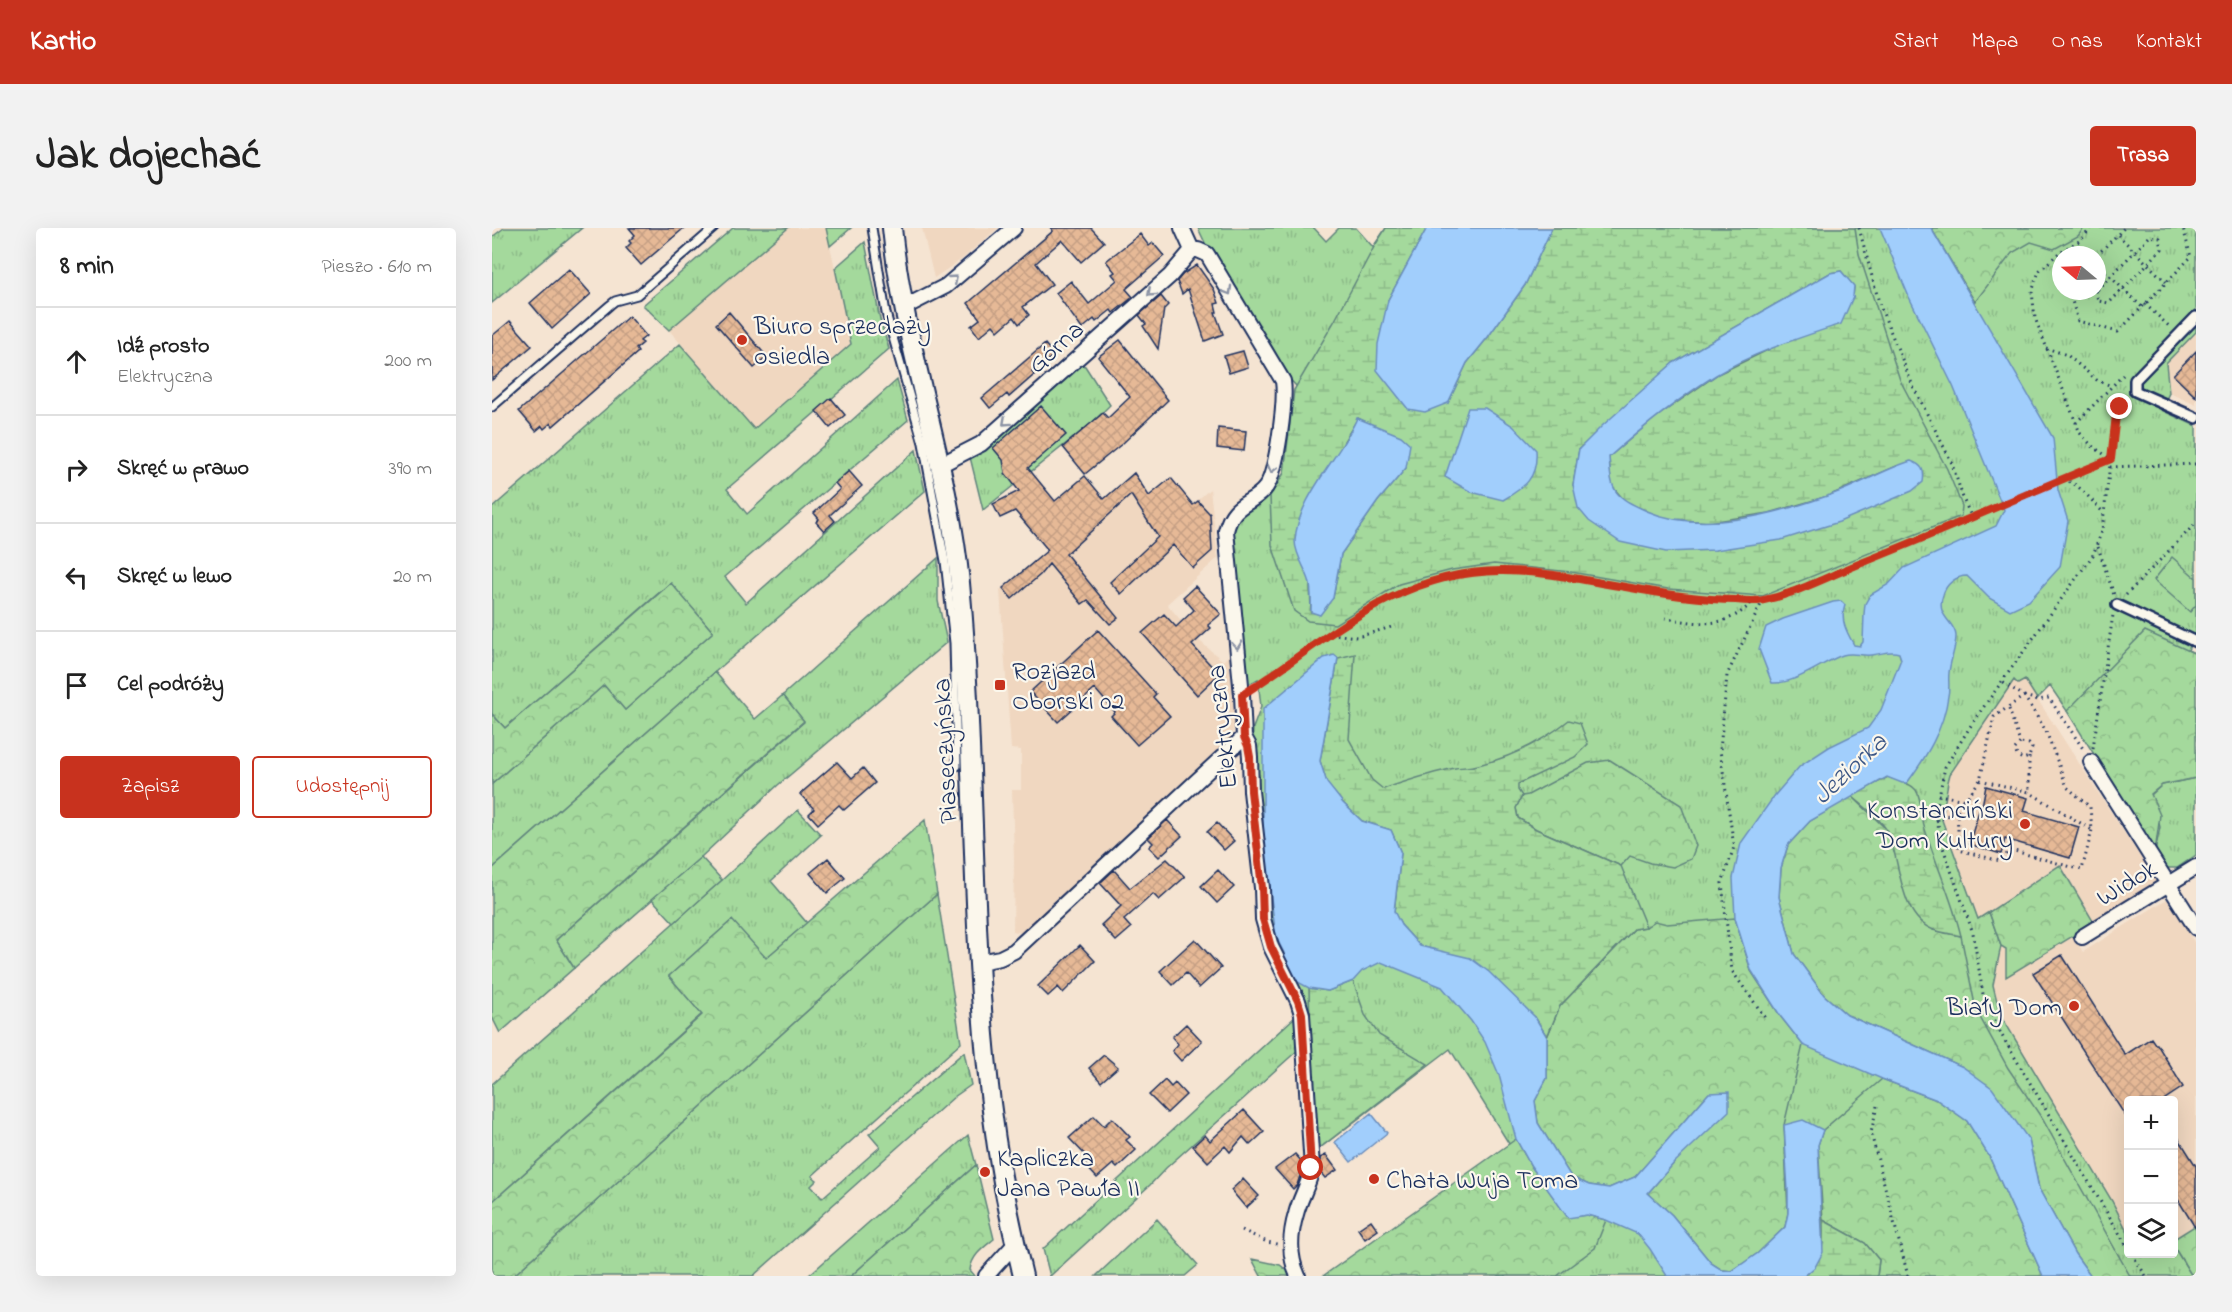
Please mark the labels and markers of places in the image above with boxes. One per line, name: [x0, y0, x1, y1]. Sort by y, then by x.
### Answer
place label: Biuro sprzedaży osiedla: [753, 309, 931, 377]
marker: Biuro sprzedaży osiedla: [735, 333, 749, 347]
place label: Rozjazd Oborski 02: [1012, 654, 1124, 722]
marker: Rozjazd Oborski 02: [993, 678, 1007, 692]
place label: Konstanciński Dom Kultury: [1867, 793, 2013, 861]
marker: Konstanciński Dom Kultury: [2018, 817, 2032, 831]
place label: Biały Dom: [1945, 990, 2062, 1028]
marker: Biały Dom: [2067, 999, 2081, 1013]
place label: Kapliczka Jana Pawła II: [997, 1141, 1140, 1209]
place label: Chata Wuja Toma: [1386, 1163, 1578, 1201]
marker: Kapliczka Jana Pawła II: [978, 1165, 992, 1179]
marker: Chata Wuja Toma: [1367, 1172, 1381, 1186]

